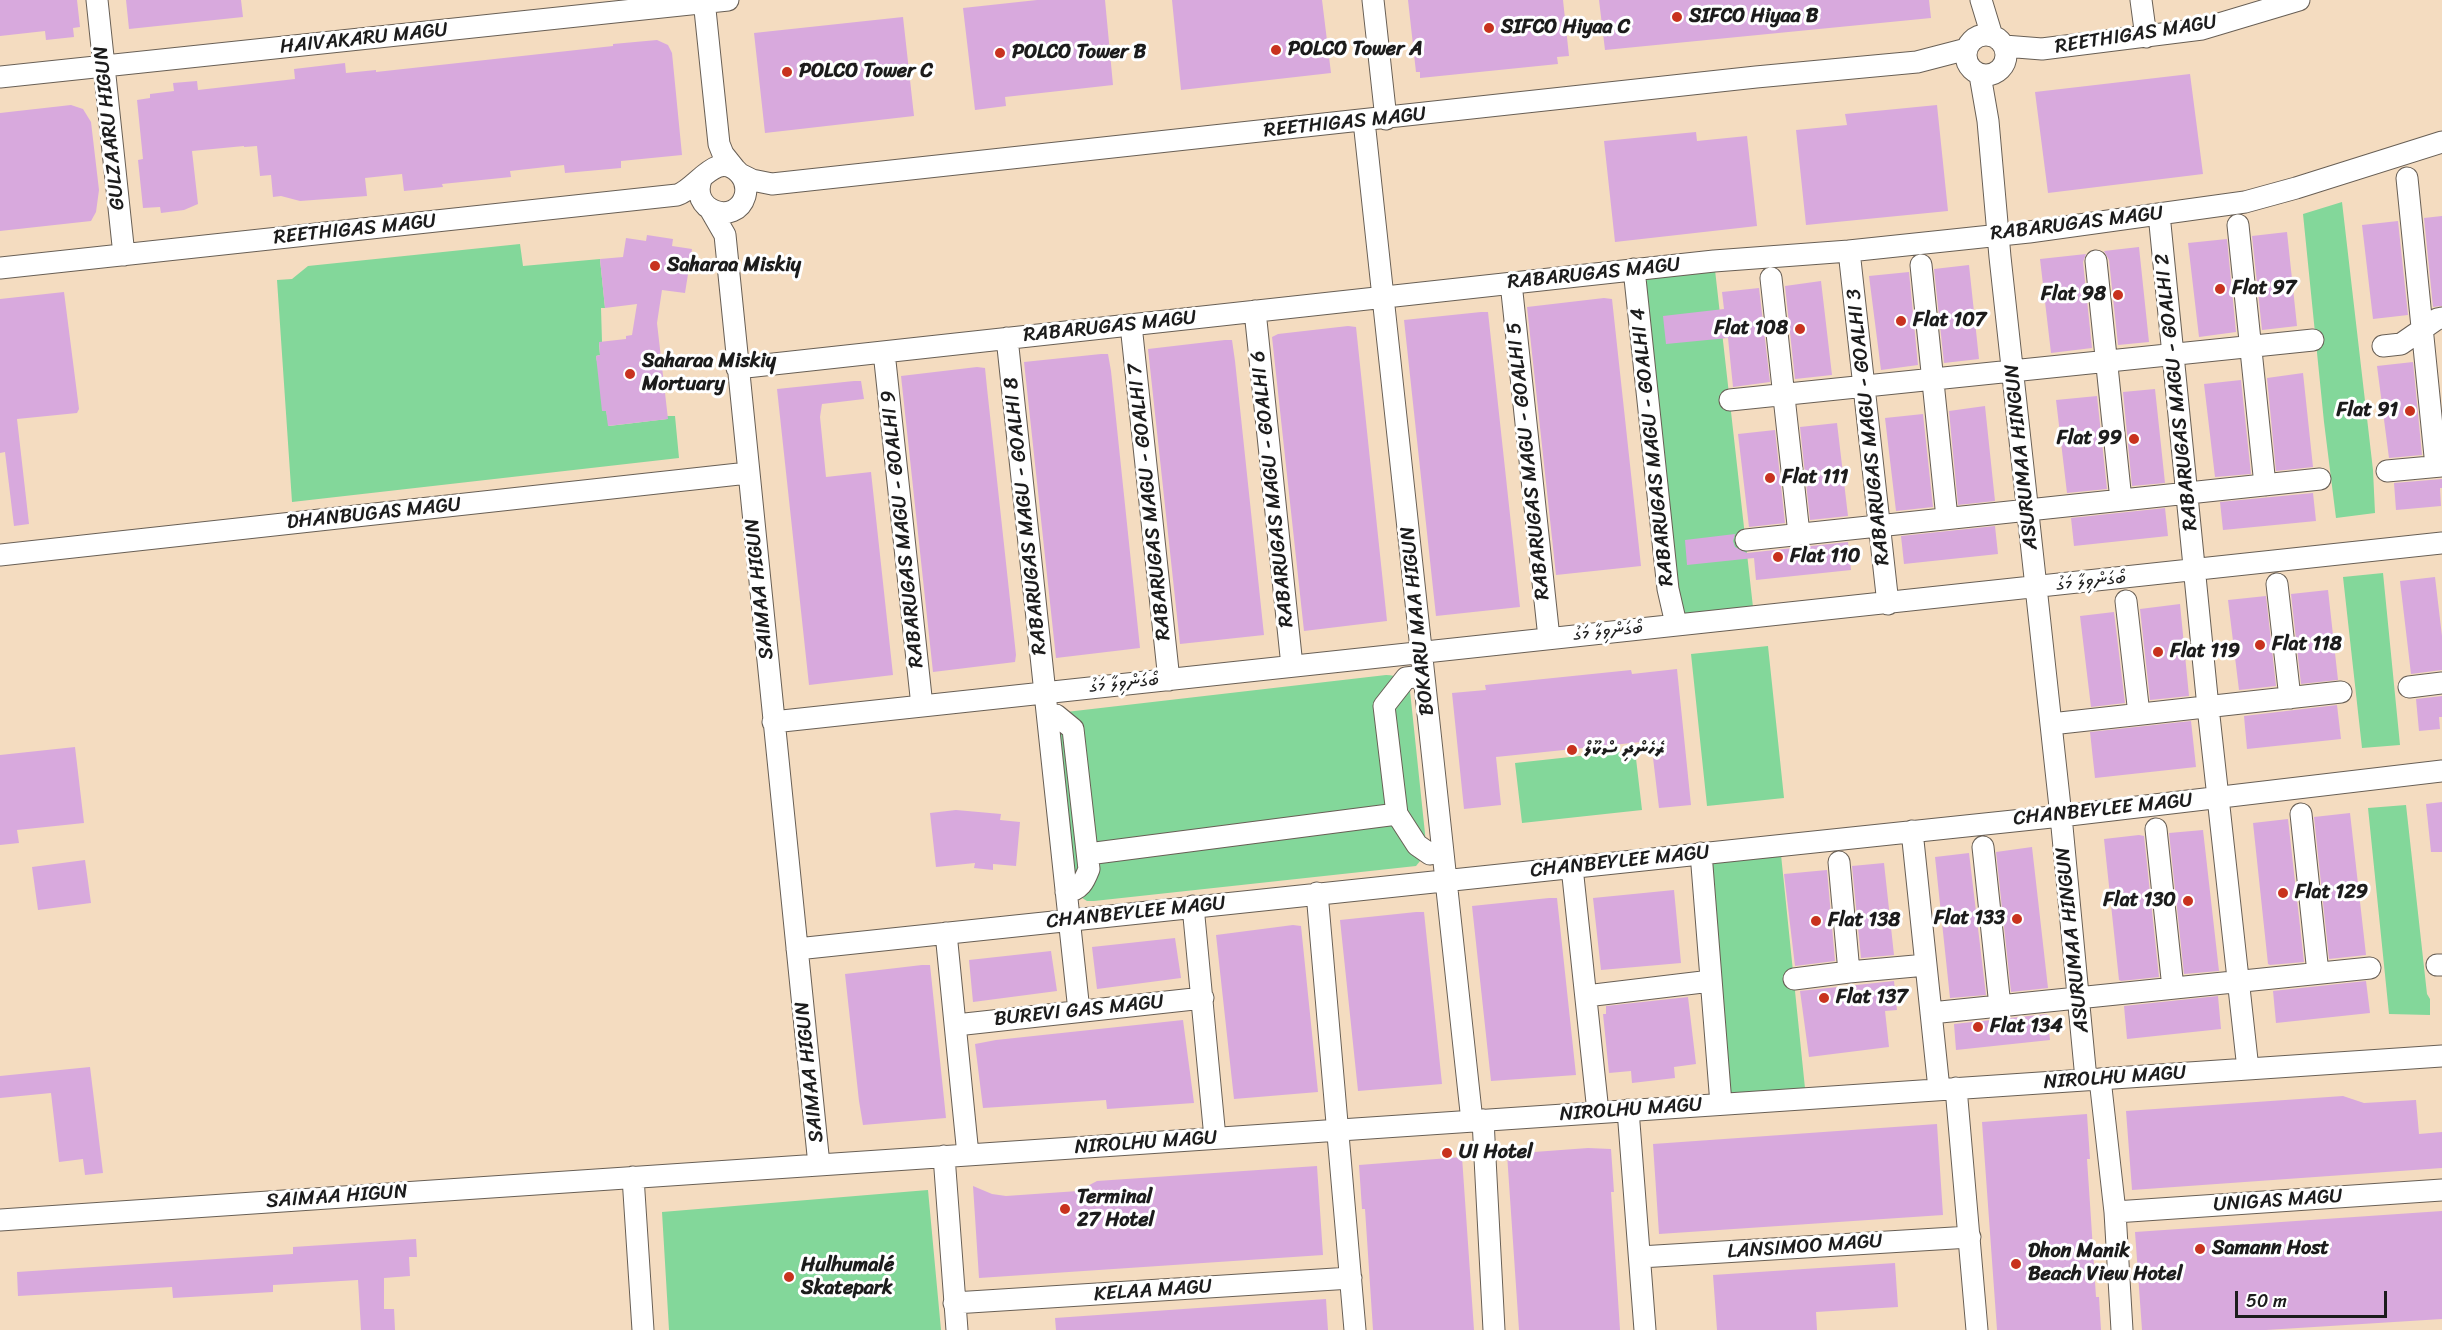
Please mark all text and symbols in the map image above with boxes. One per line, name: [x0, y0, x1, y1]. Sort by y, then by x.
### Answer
place label: SIFCO Hiyaa B: [1689, 5, 1818, 29]
marker: SIFCO Hiyaa B: [1670, 10, 1684, 24]
street label: REETHIGAS MAGU: [2053, 10, 2219, 60]
place label: SIFCO Hiyaa C: [1501, 16, 1630, 40]
street label: HAIVAKARU MAGU: [279, 18, 449, 60]
marker: SIFCO Hiyaa C: [1482, 21, 1496, 35]
place label: POLCO Tower A: [1288, 38, 1423, 62]
place label: POLCO Tower B: [1012, 41, 1146, 65]
marker: POLCO Tower A: [1269, 43, 1283, 57]
street label: GULZAARU HIGUN: [89, 45, 131, 211]
marker: POLCO Tower B: [993, 46, 1007, 60]
place label: POLCO Tower C: [799, 60, 933, 84]
marker: POLCO Tower C: [780, 65, 794, 79]
street label: REETHIGAS MAGU: [1262, 103, 1428, 143]
street label: RABARUGAS MAGU: [1989, 201, 2165, 247]
street label: REETHIGAS MAGU: [272, 210, 438, 250]
street label: RABARUGAS MAGU - GOALHI 2: [2151, 252, 2203, 532]
street label: RABARUGAS MAGU: [1506, 253, 1682, 295]
place label: Saharaa Miskiy: [667, 254, 801, 278]
marker: Saharaa Miskiy: [648, 259, 662, 273]
place label: Flat 97: [2232, 277, 2296, 301]
marker: Flat 97: [2213, 282, 2227, 296]
place label: Flat 98: [2041, 283, 2106, 307]
street label: RABARUGAS MAGU - GOALHI 3: [1843, 288, 1895, 566]
marker: Flat 98: [2111, 288, 2125, 302]
street label: RABARUGAS MAGU: [1022, 306, 1198, 348]
street label: RABARUGAS MAGU - GOALHI 4: [1626, 307, 1680, 587]
place label: Flat 107: [1913, 309, 1986, 333]
marker: Flat 107: [1894, 314, 1908, 328]
place label: Flat 108: [1714, 317, 1788, 341]
street label: RABARUGAS MAGU - GOALHI 5: [1502, 321, 1556, 601]
marker: Flat 108: [1793, 322, 1807, 336]
street label: RABARUGAS MAGU - GOALHI 6: [1247, 349, 1299, 629]
place label: Saharaa Miskiy Mortuary: [642, 350, 776, 397]
street label: RABARUGAS MAGU - GOALHI 7: [1124, 362, 1176, 642]
street label: ASURUMAA HINGUN: [2000, 363, 2044, 551]
marker: Saharaa Miskiy Mortuary: [623, 367, 637, 381]
street label: RABARUGAS MAGU - GOALHI 8: [999, 376, 1053, 656]
street label: RABARUGAS MAGU - GOALHI 9: [876, 389, 930, 669]
place label: Flat 91: [2337, 399, 2398, 423]
marker: Flat 91: [2403, 404, 2417, 418]
place label: Flat 99: [2057, 427, 2122, 451]
marker: Flat 99: [2127, 432, 2141, 446]
place label: Flat 111: [1782, 466, 1848, 490]
marker: Flat 111: [1763, 471, 1777, 485]
street label: DHANBUGAS MAGU: [286, 493, 462, 535]
street label: SAIMAA HIGUN: [741, 517, 779, 661]
street label: BOKARU MAA HIGUN: [1396, 525, 1440, 717]
place label: Flat 110: [1790, 545, 1860, 569]
marker: Flat 110: [1771, 550, 1785, 564]
street label: ބޯގަންވިލާ މަގު: [2055, 566, 2127, 598]
street label: ބޯގަންވިލާ މަގު: [1572, 616, 1644, 648]
place label: Flat 118: [2272, 633, 2342, 657]
marker: Flat 118: [2253, 638, 2267, 652]
place label: Flat 119: [2170, 640, 2240, 664]
marker: Flat 119: [2151, 645, 2165, 659]
street label: ބޯގަންވިލާ މަގު: [1088, 668, 1160, 700]
place label: ރެހެންދި ސްކޫލް: [1584, 738, 1665, 762]
marker: ރެހެންދި ސްކޫލް: [1565, 743, 1579, 757]
street label: CHANBEYLEE MAGU: [2012, 789, 2194, 831]
street label: CHANBEYLEE MAGU: [1529, 841, 1711, 883]
street label: ASURUMAA HINGUN: [2051, 846, 2095, 1034]
place label: Flat 129: [2295, 881, 2368, 905]
marker: Flat 129: [2276, 886, 2290, 900]
place label: Flat 130: [2103, 889, 2176, 913]
street label: CHANBEYLEE MAGU: [1045, 892, 1227, 934]
marker: Flat 130: [2181, 894, 2195, 908]
place label: Flat 133: [1934, 907, 2005, 931]
place label: Flat 138: [1828, 909, 1900, 933]
marker: Flat 133: [2010, 912, 2024, 926]
marker: Flat 138: [1809, 914, 1823, 928]
place label: Flat 137: [1836, 986, 1908, 1010]
street label: BUREVI GAS MAGU: [993, 990, 1165, 1032]
marker: Flat 137: [1817, 991, 1831, 1005]
street label: SAIMAA HIGUN: [791, 1000, 829, 1144]
place label: Flat 134: [1990, 1015, 2063, 1039]
marker: Flat 134: [1971, 1020, 1985, 1034]
street label: NIROLHU MAGU: [2043, 1061, 2187, 1095]
street label: NIROLHU MAGU: [1559, 1093, 1703, 1127]
street label: NIROLHU MAGU: [1074, 1126, 1218, 1160]
place label: UI Hotel: [1459, 1141, 1533, 1165]
marker: UI Hotel: [1440, 1146, 1454, 1160]
street label: SAIMAA HIGUN: [265, 1180, 409, 1214]
street label: UNIGAS MAGU: [2213, 1185, 2343, 1217]
place label: Terminal 27 Hotel: [1077, 1186, 1154, 1233]
marker: Terminal 27 Hotel: [1058, 1202, 1072, 1216]
street label: LANSIMOO MAGU: [1727, 1230, 1883, 1264]
place label: Samann Host: [2212, 1237, 2329, 1261]
place label: Dhon Manik Beach View Hotel: [2028, 1240, 2182, 1287]
marker: Samann Host: [2193, 1242, 2207, 1256]
place label: Hulhumalé Skatepark: [801, 1254, 894, 1301]
marker: Dhon Manik Beach View Hotel: [2009, 1257, 2023, 1271]
marker: Hulhumalé Skatepark: [782, 1270, 796, 1284]
street label: KELAA MAGU: [1093, 1275, 1213, 1307]
scale bar: [2238, 1279, 2390, 1317]
text: 50 m: [2246, 1285, 2287, 1317]

